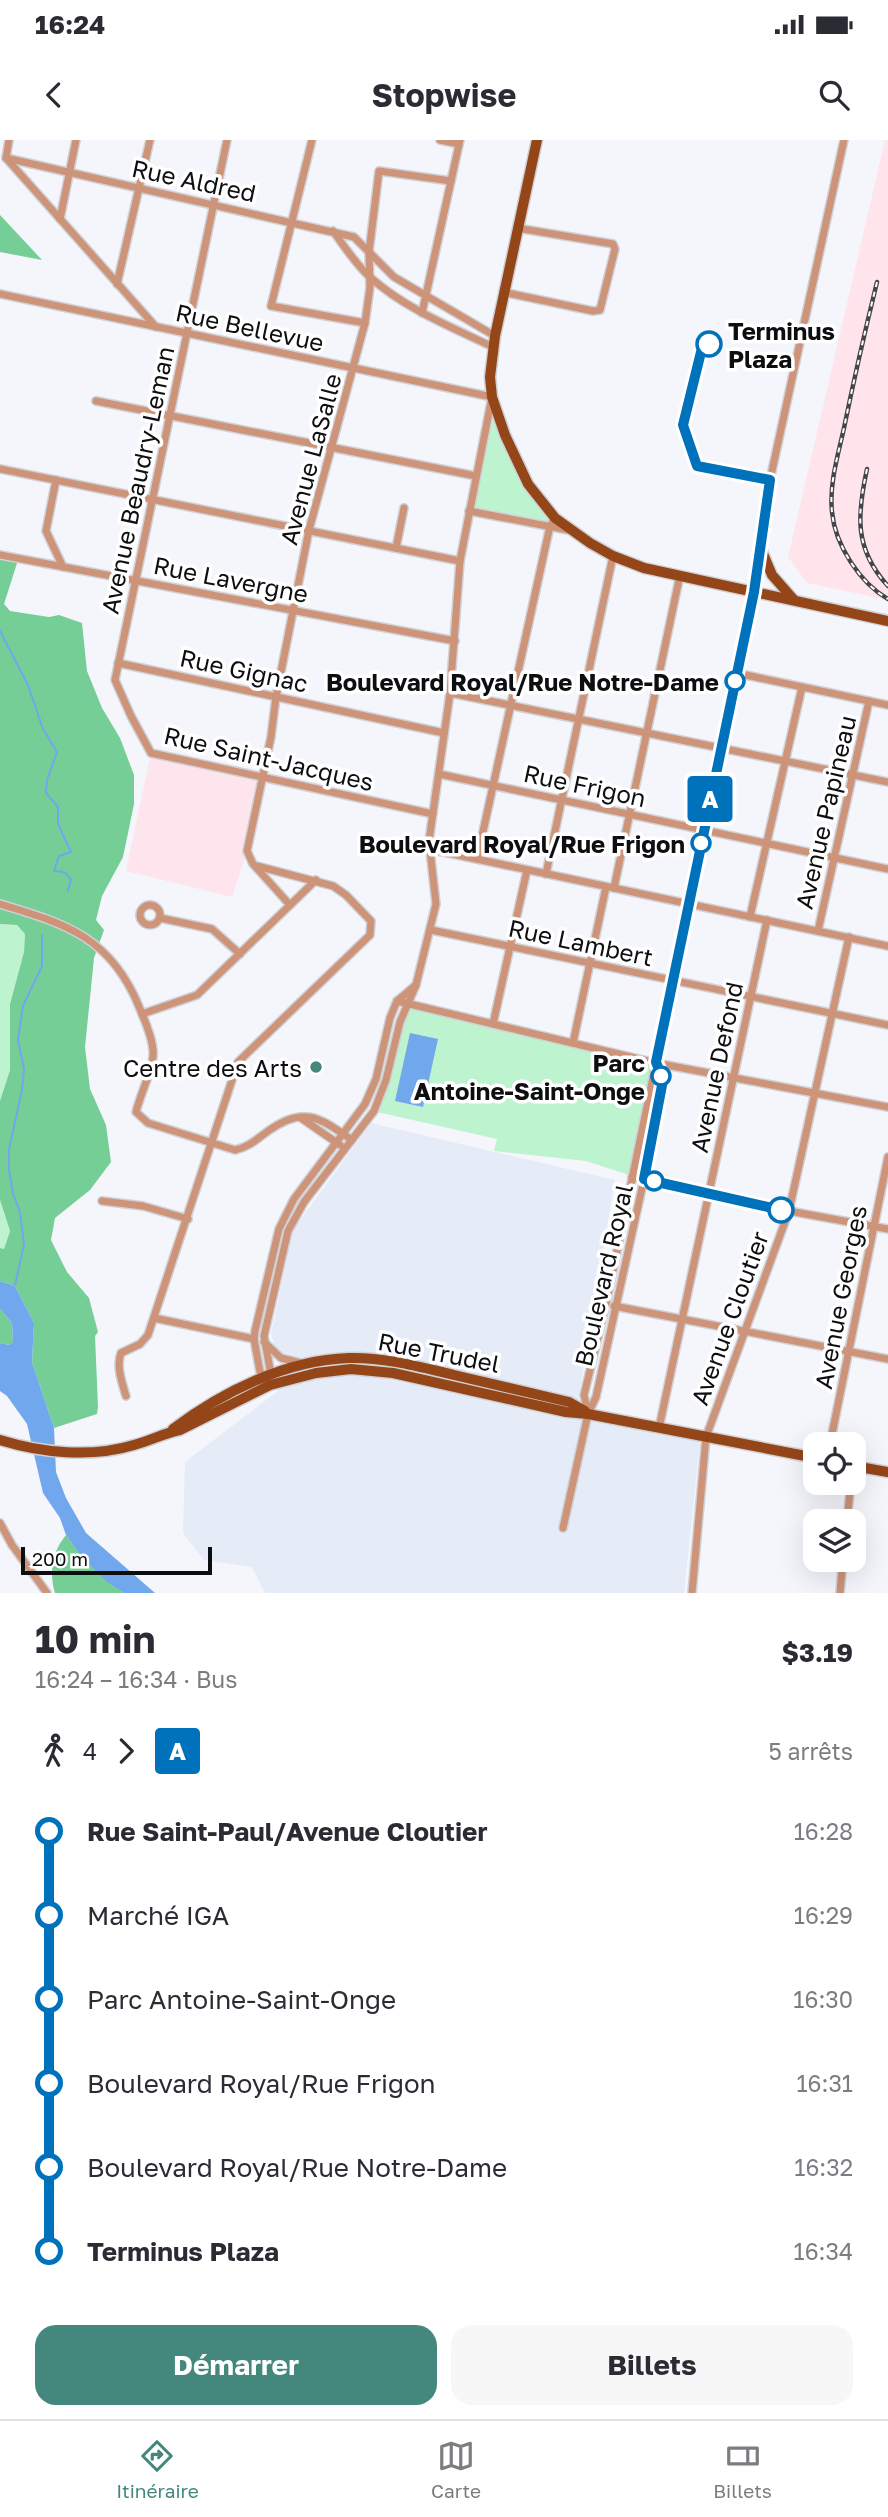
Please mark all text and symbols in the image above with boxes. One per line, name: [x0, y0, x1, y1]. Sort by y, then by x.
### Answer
text: 16:24: [35, 9, 105, 40]
icon: back: [35, 76, 73, 114]
text: Stopwise: [372, 76, 516, 114]
icon: search: [815, 76, 853, 114]
street label: Rue Aldred: [129, 153, 259, 207]
street label: Rue Bellevue: [173, 297, 327, 357]
place label: Terminus Plaza: [728, 316, 835, 373]
marker: Terminus Plaza: [696, 331, 722, 357]
street label: Avenue Beaudry-Leman: [94, 344, 180, 616]
street label: Avenue LaSalle: [273, 370, 347, 548]
street label: Rue Lavergne: [151, 550, 311, 608]
street label: Rue Gignac: [178, 642, 310, 698]
place label: Boulevard Royal/Rue Notre-Dame: [326, 667, 719, 696]
marker: Boulevard Royal/Rue Notre-Dame: [725, 671, 745, 691]
street label: Avenue Papineau: [789, 712, 861, 912]
street label: Rue Saint-Jacques: [161, 720, 377, 796]
street label: Rue Frigon: [521, 758, 649, 812]
line badge: A: [687, 776, 733, 822]
text: A: [701, 784, 719, 813]
place label: Boulevard Royal/Rue Frigon: [359, 829, 685, 858]
marker: Boulevard Royal/Rue Frigon: [691, 833, 711, 853]
street label: Rue Lambert: [506, 913, 656, 971]
street label: Avenue Defond: [684, 979, 748, 1155]
place label: Parc Antoine-Saint-Onge: [414, 1048, 645, 1105]
place label: Centre des Arts: [123, 1053, 302, 1082]
marker: Centre des Arts: [308, 1059, 324, 1075]
marker: Parc Antoine-Saint-Onge: [651, 1066, 671, 1086]
unlabelled marker: [644, 1171, 664, 1191]
street label: Boulevard Royal: [568, 1181, 638, 1369]
unlabelled marker: [768, 1197, 794, 1223]
street label: Avenue Georges: [808, 1203, 872, 1391]
street label: Avenue Cloutier: [684, 1227, 774, 1409]
street label: Rue Trudel: [376, 1326, 502, 1378]
map controls: [803, 1432, 866, 1572]
button: locate: [803, 1432, 866, 1495]
button: layers: [803, 1509, 866, 1572]
scale bar: [21, 1544, 212, 1576]
text: 200 m: [32, 1547, 88, 1570]
text: 10 min: [35, 1616, 155, 1661]
text: $3.19: [781, 1637, 853, 1668]
text: 16:24 – 16:34 · Bus: [35, 1665, 237, 1693]
icon: walk: [35, 1732, 73, 1770]
icon: forward: [107, 1732, 145, 1770]
text: A: [169, 1736, 186, 1765]
text: 4: [83, 1737, 97, 1765]
text: 5 arrêts: [768, 1737, 853, 1765]
text: Rue Saint-Paul/Avenue Cloutier: [87, 1816, 488, 1847]
text: 16:28: [794, 1817, 853, 1845]
text: Marché IGA: [87, 1900, 229, 1931]
text: 16:29: [794, 1901, 853, 1929]
text: Parc Antoine-Saint-Onge: [87, 1984, 396, 2015]
text: 16:30: [793, 1985, 853, 2013]
text: Boulevard Royal/Rue Frigon: [87, 2068, 436, 2099]
text: 16:31: [796, 2069, 853, 2097]
text: Boulevard Royal/Rue Notre-Dame: [87, 2152, 507, 2183]
text: 16:32: [794, 2153, 853, 2181]
text: Terminus Plaza: [87, 2236, 279, 2267]
text: 16:34: [794, 2237, 853, 2265]
button: Démarrer: [35, 2325, 437, 2405]
button: Billets: [451, 2325, 853, 2405]
tab: Itinéraire: [116, 2437, 199, 2502]
tab: Carte: [431, 2437, 481, 2502]
tab: Billets: [713, 2437, 772, 2502]

